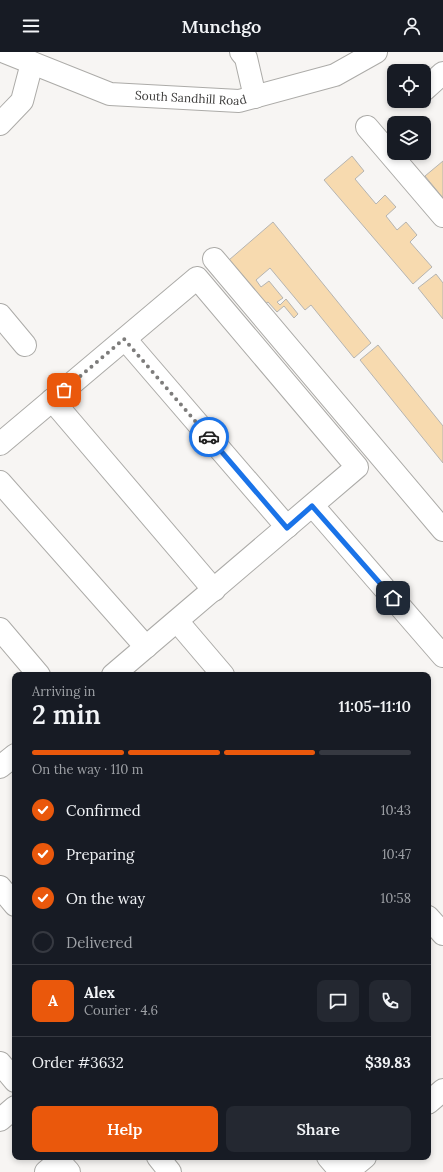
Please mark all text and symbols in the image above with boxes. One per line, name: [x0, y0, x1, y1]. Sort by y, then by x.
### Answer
icon: menu: [20, 15, 42, 37]
text: Munchgo: [182, 15, 261, 38]
icon: person: [401, 15, 423, 37]
map controls: [387, 64, 431, 160]
button: locate: [387, 64, 431, 108]
street label: South Sandhill Road: [135, 87, 248, 108]
button: layers: [387, 116, 431, 160]
pin: [47, 373, 81, 407]
icon: bag: [53, 379, 75, 401]
courier: [189, 417, 229, 457]
icon: car: [198, 426, 220, 448]
pin: [376, 581, 410, 615]
icon: home: [382, 587, 404, 609]
text: Arriving in: [32, 683, 95, 700]
text: 11:05–11:10: [339, 697, 411, 716]
text: 2 min: [32, 698, 101, 731]
text: On the way · 110 m: [32, 761, 143, 778]
icon: check: [32, 799, 54, 821]
text: Confirmed: [66, 801, 141, 820]
text: 10:43: [381, 802, 411, 819]
icon: check: [32, 843, 54, 865]
text: Preparing: [66, 845, 134, 864]
text: 10:47: [382, 846, 411, 863]
icon: check: [32, 887, 54, 909]
text: On the way: [66, 889, 145, 908]
text: 10:58: [381, 890, 411, 907]
text: Delivered: [66, 933, 133, 952]
button: chat: [317, 980, 359, 1022]
button: phone: [369, 980, 411, 1022]
text: Alex: [84, 983, 115, 1002]
text: A: [48, 991, 58, 1010]
text: Courier · 4.6: [84, 1002, 158, 1019]
text: Order #3632: [32, 1053, 124, 1072]
text: $39.83: [365, 1053, 411, 1072]
button: Help: [32, 1106, 218, 1152]
button: Share: [226, 1106, 411, 1152]

